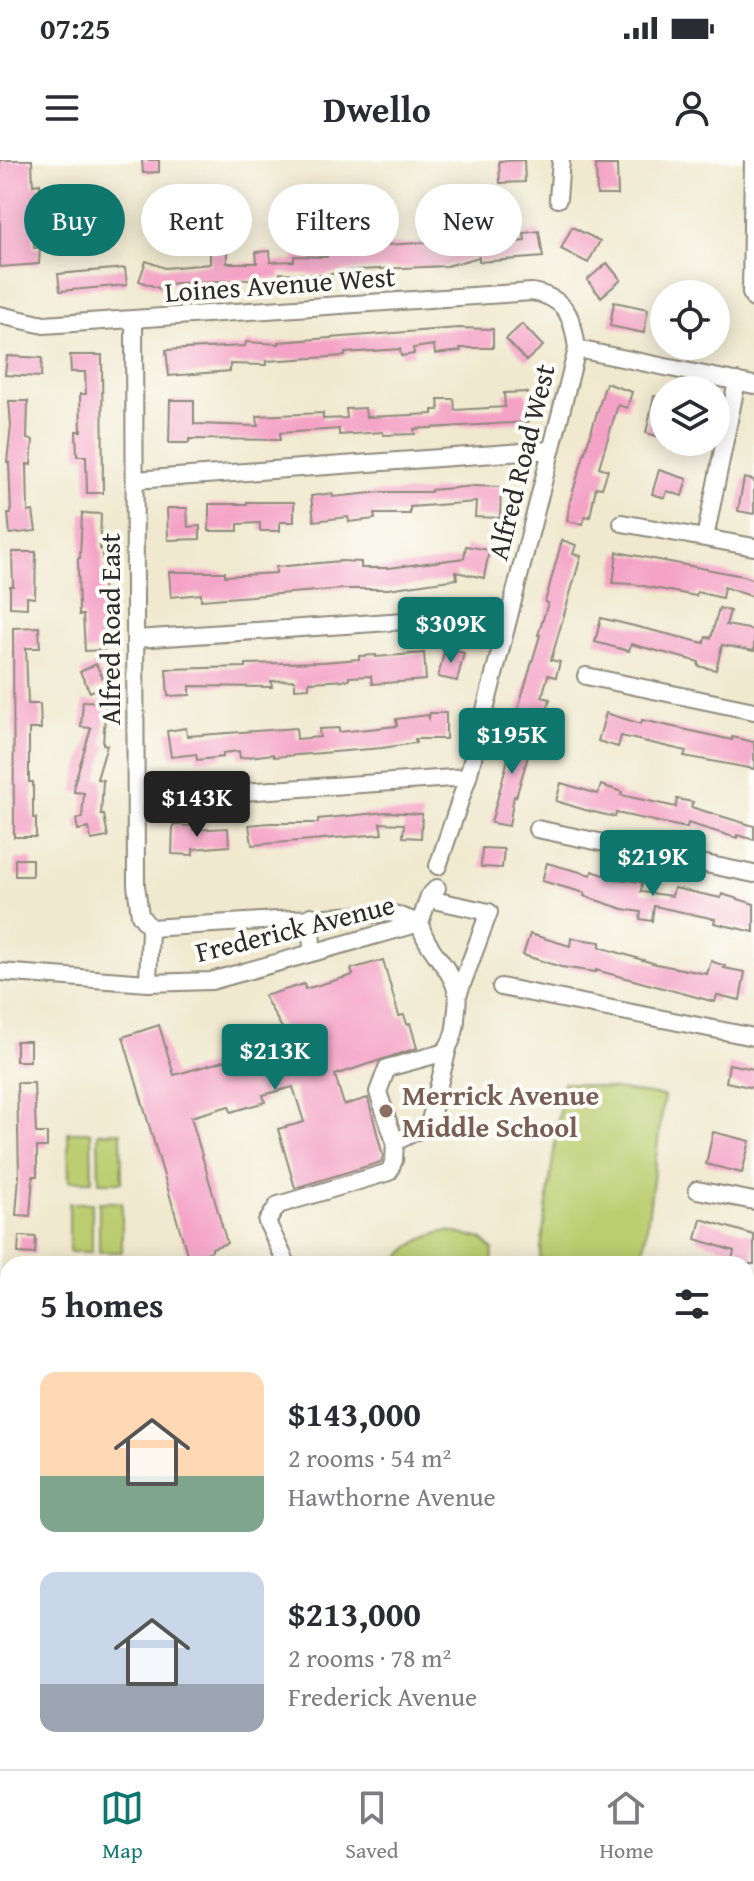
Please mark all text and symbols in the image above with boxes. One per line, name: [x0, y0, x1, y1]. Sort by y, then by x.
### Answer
text: 07:25: [40, 6, 111, 50]
text: Dwello: [323, 82, 431, 135]
icon: menu: [40, 86, 84, 130]
icon: person: [670, 86, 714, 130]
chip: Buy: [24, 184, 125, 256]
chip: Rent: [141, 184, 252, 256]
chip: Filters: [268, 184, 399, 256]
chip: New: [415, 184, 522, 256]
street label: Loines Avenue West: [163, 255, 397, 312]
map controls: [650, 280, 730, 456]
button: locate: [650, 280, 730, 360]
street label: Alfred Road West: [476, 359, 565, 564]
button: layers: [650, 376, 730, 456]
street label: Alfred Road East: [89, 533, 130, 725]
pin: $309K: [395, 597, 507, 665]
text: $309K: [416, 603, 486, 642]
pin: $195K: [456, 708, 568, 776]
text: $195K: [477, 714, 547, 753]
pin: $143K: [141, 771, 253, 839]
text: $143K: [162, 777, 232, 816]
pin: $219K: [597, 830, 709, 898]
text: $219K: [618, 836, 688, 875]
street label: Frederick Avenue: [191, 883, 399, 972]
pin: $213K: [219, 1024, 331, 1092]
text: $213K: [240, 1030, 310, 1069]
place label: Merrick Avenue Middle School: [402, 1074, 599, 1147]
marker: Merrick Avenue Middle School: [377, 1102, 395, 1120]
text: 5 homes: [40, 1280, 164, 1329]
icon: filters: [670, 1282, 714, 1326]
text: $143,000: [288, 1389, 421, 1438]
icon: home: [104, 1404, 200, 1500]
text: 2 rooms · 54 m²: [288, 1438, 451, 1477]
text: Hawthorne Avenue: [288, 1477, 496, 1516]
text: $213,000: [288, 1589, 421, 1638]
icon: home: [104, 1604, 200, 1700]
text: 2 rooms · 78 m²: [288, 1638, 451, 1677]
text: Frederick Avenue: [288, 1677, 477, 1716]
tab: Map: [100, 1786, 144, 1866]
tab: Saved: [345, 1786, 399, 1866]
tab: Home: [599, 1786, 654, 1866]

